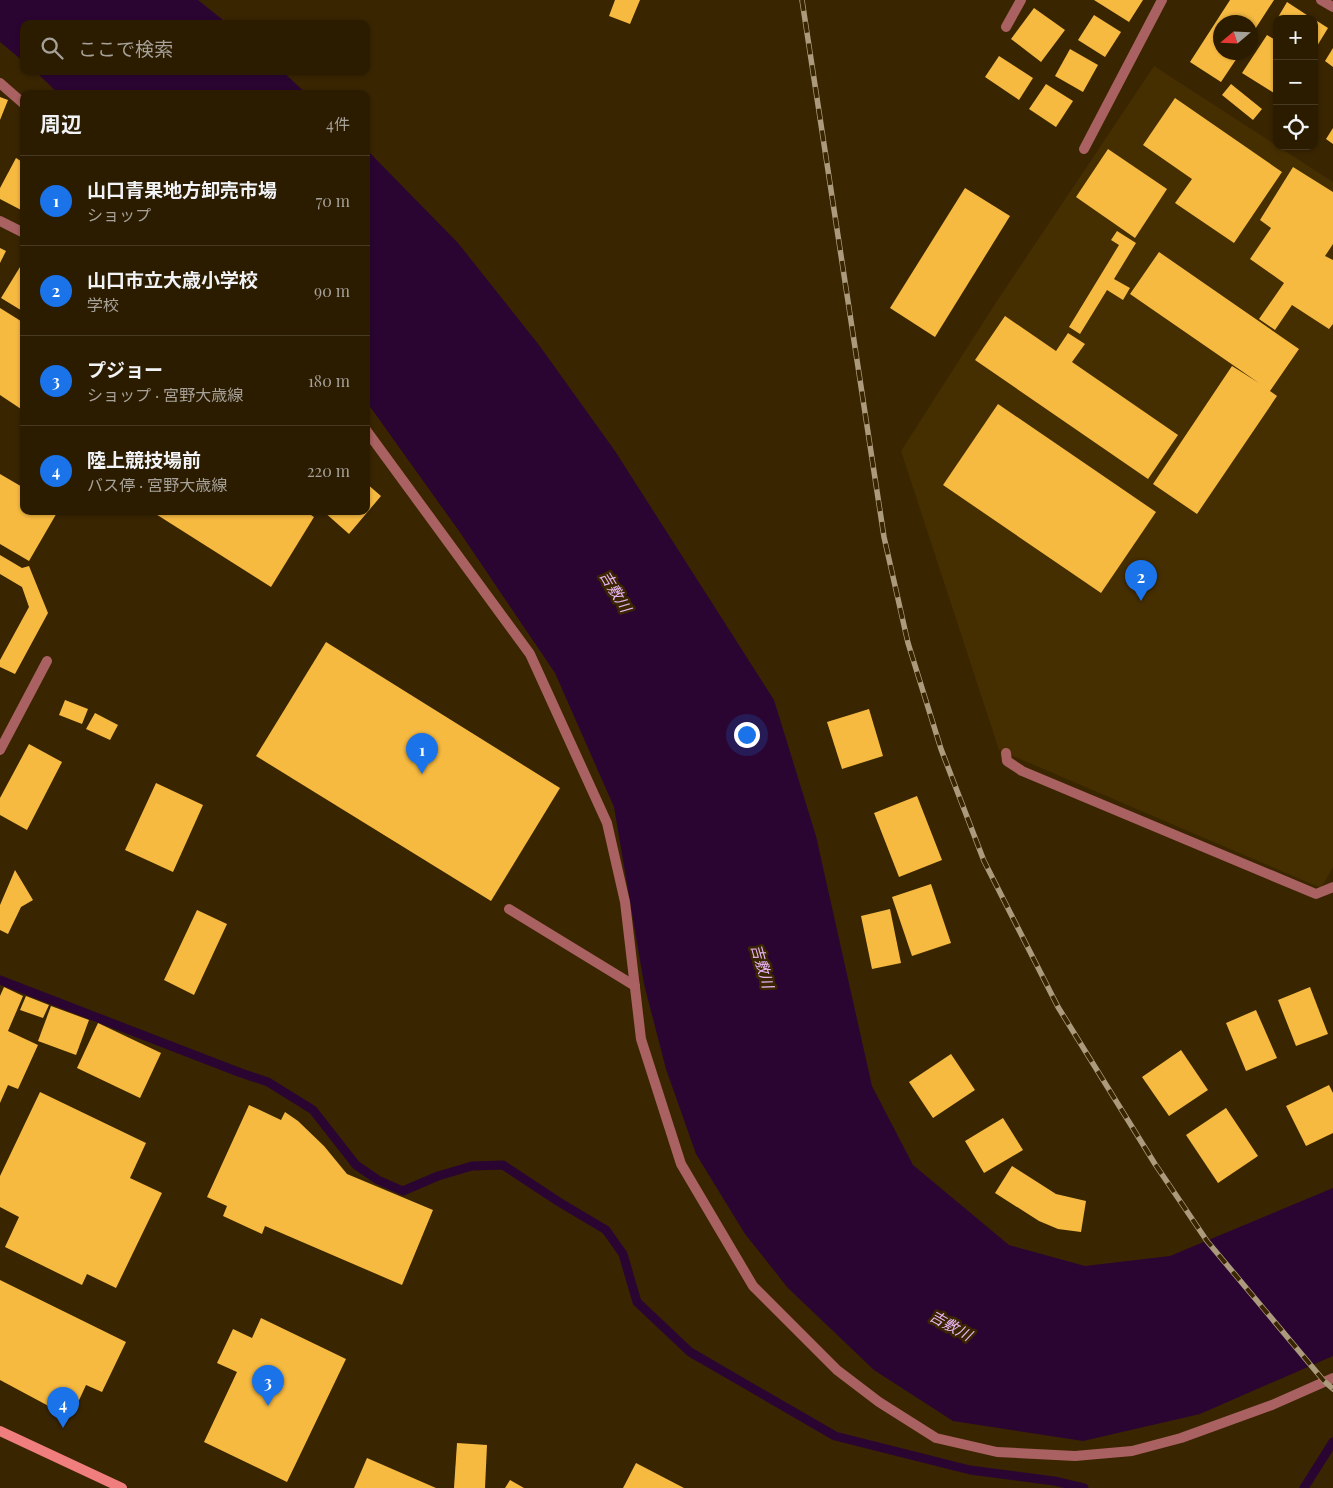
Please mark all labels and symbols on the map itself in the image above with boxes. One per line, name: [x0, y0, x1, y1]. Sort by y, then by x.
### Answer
north arrow: [1213, 15, 1258, 60]
pin: 2: [1125, 560, 1157, 601]
water label: 吉敷川: [596, 567, 637, 617]
your location: [734, 722, 760, 748]
pin: 1: [406, 733, 438, 774]
water label: 吉敷川: [747, 942, 779, 992]
water label: 吉敷川: [926, 1305, 977, 1346]
pin: 3: [252, 1365, 284, 1406]
pin: 4: [47, 1387, 79, 1428]

